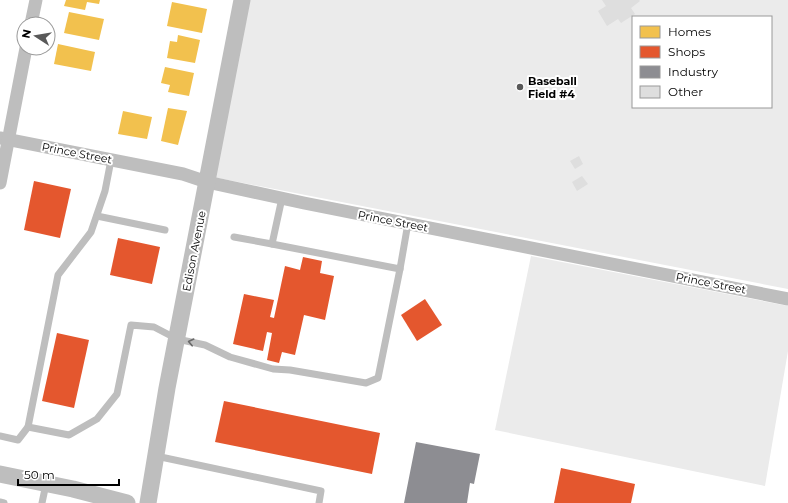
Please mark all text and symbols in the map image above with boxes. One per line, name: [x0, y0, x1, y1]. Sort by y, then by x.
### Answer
north arrow: [16, 16, 56, 56]
legend: [632, 16, 772, 108]
text: Homes: [668, 24, 711, 39]
text: N: [18, 28, 34, 40]
text: Shops: [668, 44, 705, 59]
text: Industry: [668, 64, 718, 79]
place label: Baseball Field #4: [528, 74, 577, 101]
marker: Baseball Field #4: [515, 82, 525, 92]
text: Other: [668, 84, 703, 99]
street label: Prince Street: [41, 139, 114, 167]
street label: Prince Street: [357, 207, 430, 235]
street label: Edison Avenue: [179, 209, 209, 292]
street label: Prince Street: [675, 269, 748, 297]
one-way arrow: [188, 338, 194, 346]
scale bar: [18, 461, 119, 487]
text: 50 m: [24, 467, 55, 482]

